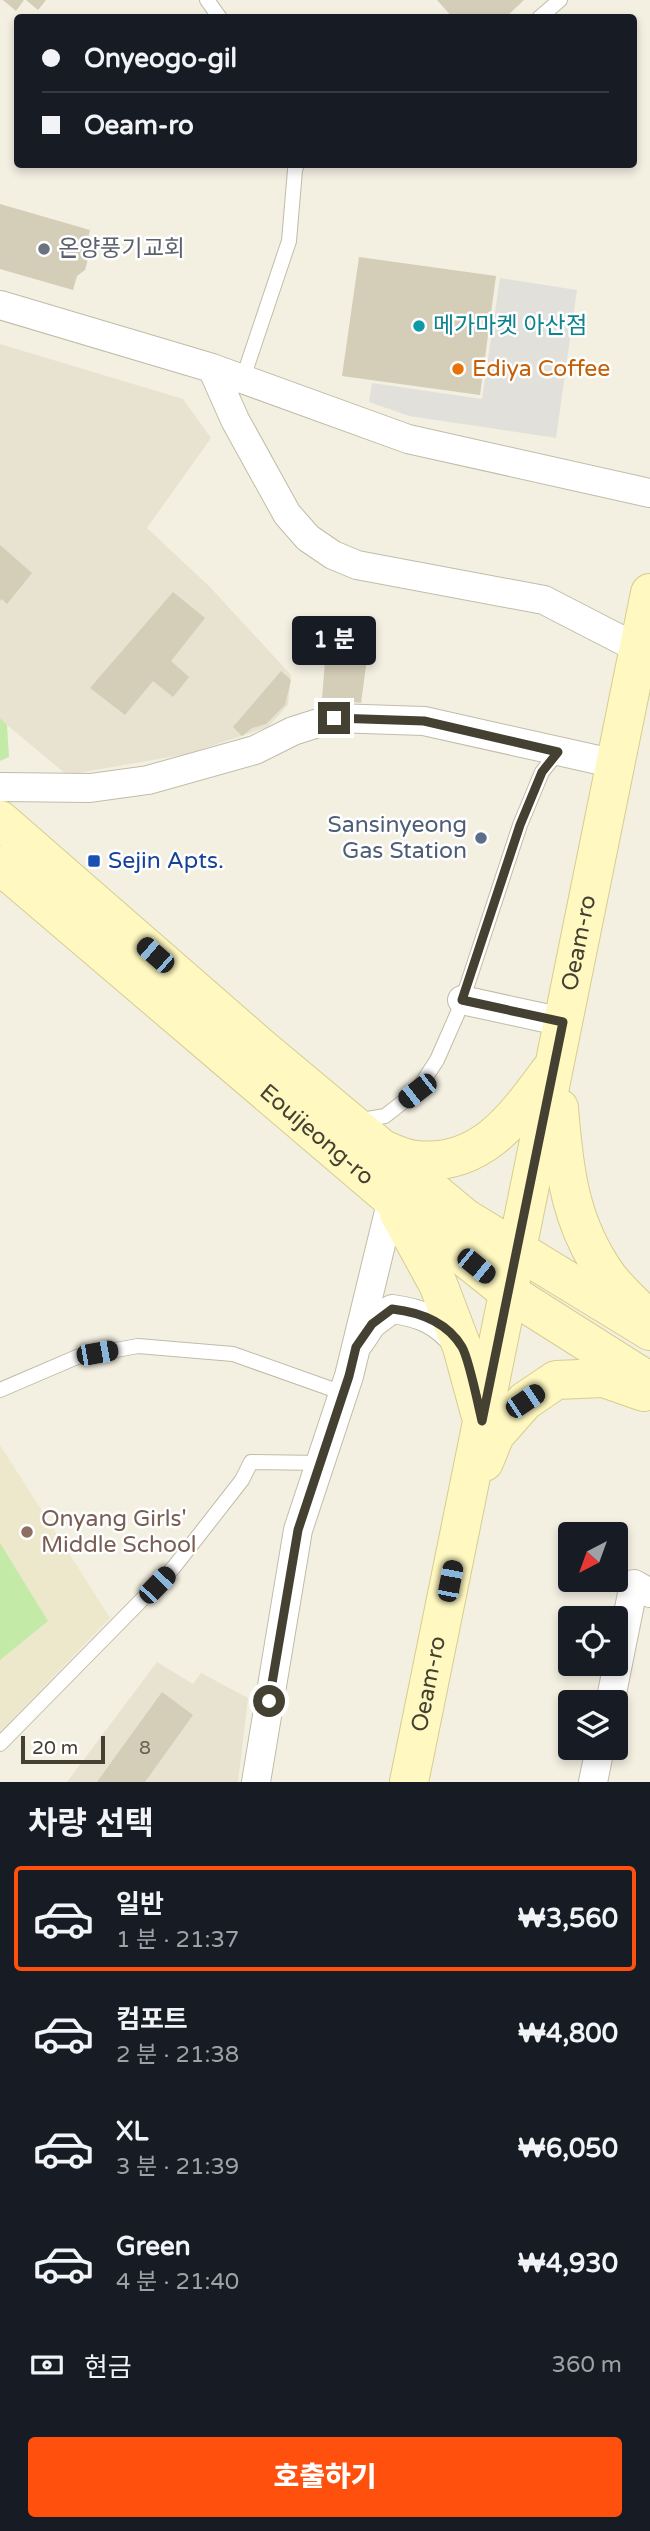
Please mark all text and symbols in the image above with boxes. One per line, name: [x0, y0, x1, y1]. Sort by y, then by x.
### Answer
text: Onyeogo-gil: [84, 43, 237, 74]
text: Oeam-ro: [84, 110, 194, 141]
place label: 온양풍기교회: [58, 235, 185, 263]
marker: 온양풍기교회: [36, 241, 52, 257]
place label: 메가마켓 아산점: [433, 312, 587, 340]
marker: 메가마켓 아산점: [411, 318, 427, 334]
place label: Ediya Coffee: [472, 355, 610, 383]
marker: Ediya Coffee: [450, 361, 466, 377]
callout: 1 분: [292, 616, 376, 666]
text: 1 분: [313, 626, 355, 654]
route end: [318, 702, 350, 734]
place label: Sansinyeong Gas Station: [328, 811, 467, 865]
marker: Sansinyeong Gas Station: [473, 830, 489, 846]
place label: Sejin Apts.: [108, 847, 224, 875]
marker: Sejin Apts.: [86, 853, 102, 869]
street label: Oeam-ro: [556, 893, 602, 993]
car: [133, 933, 178, 977]
car: [394, 1070, 441, 1112]
street label: Eouijeong-ro: [254, 1078, 379, 1191]
car: [454, 1245, 499, 1287]
car: [75, 1339, 120, 1367]
car: [502, 1381, 549, 1421]
place label: Onyang Girls' Middle School: [41, 1505, 197, 1559]
north arrow: [558, 1522, 628, 1592]
map controls: [558, 1522, 628, 1760]
marker: Onyang Girls' Middle School: [19, 1524, 35, 1540]
car: [436, 1558, 465, 1604]
car: [135, 1563, 180, 1607]
button: locate: [558, 1606, 628, 1676]
street label: Oeam-ro: [405, 1634, 452, 1734]
route start: [253, 1685, 285, 1717]
button: layers: [558, 1690, 628, 1760]
scale bar: [21, 1733, 105, 1765]
text: 20 m: [32, 1737, 78, 1759]
house number: 8: [139, 1737, 151, 1759]
text: 차량 선택: [28, 1805, 154, 1843]
icon: car: [32, 1887, 95, 1950]
text: 일반: [116, 1889, 164, 1920]
text: ₩3,560: [518, 1903, 618, 1934]
text: 1 분 · 21:37: [116, 1926, 239, 1954]
icon: car: [32, 2002, 95, 2065]
text: 컴포트: [116, 2004, 188, 2035]
text: ₩4,800: [518, 2018, 618, 2049]
text: 2 분 · 21:38: [116, 2041, 239, 2069]
text: XL: [116, 2116, 148, 2147]
icon: car: [32, 2117, 95, 2180]
text: ₩6,050: [518, 2133, 618, 2164]
text: 3 분 · 21:39: [116, 2153, 239, 2181]
text: Green: [116, 2231, 191, 2262]
icon: car: [32, 2232, 95, 2295]
text: ₩4,930: [518, 2248, 618, 2279]
text: 4 분 · 21:40: [116, 2268, 239, 2296]
icon: cash: [28, 2346, 66, 2384]
text: 360 m: [552, 2351, 622, 2379]
text: 현금: [84, 2352, 132, 2383]
button: 호출하기: [28, 2437, 622, 2517]

